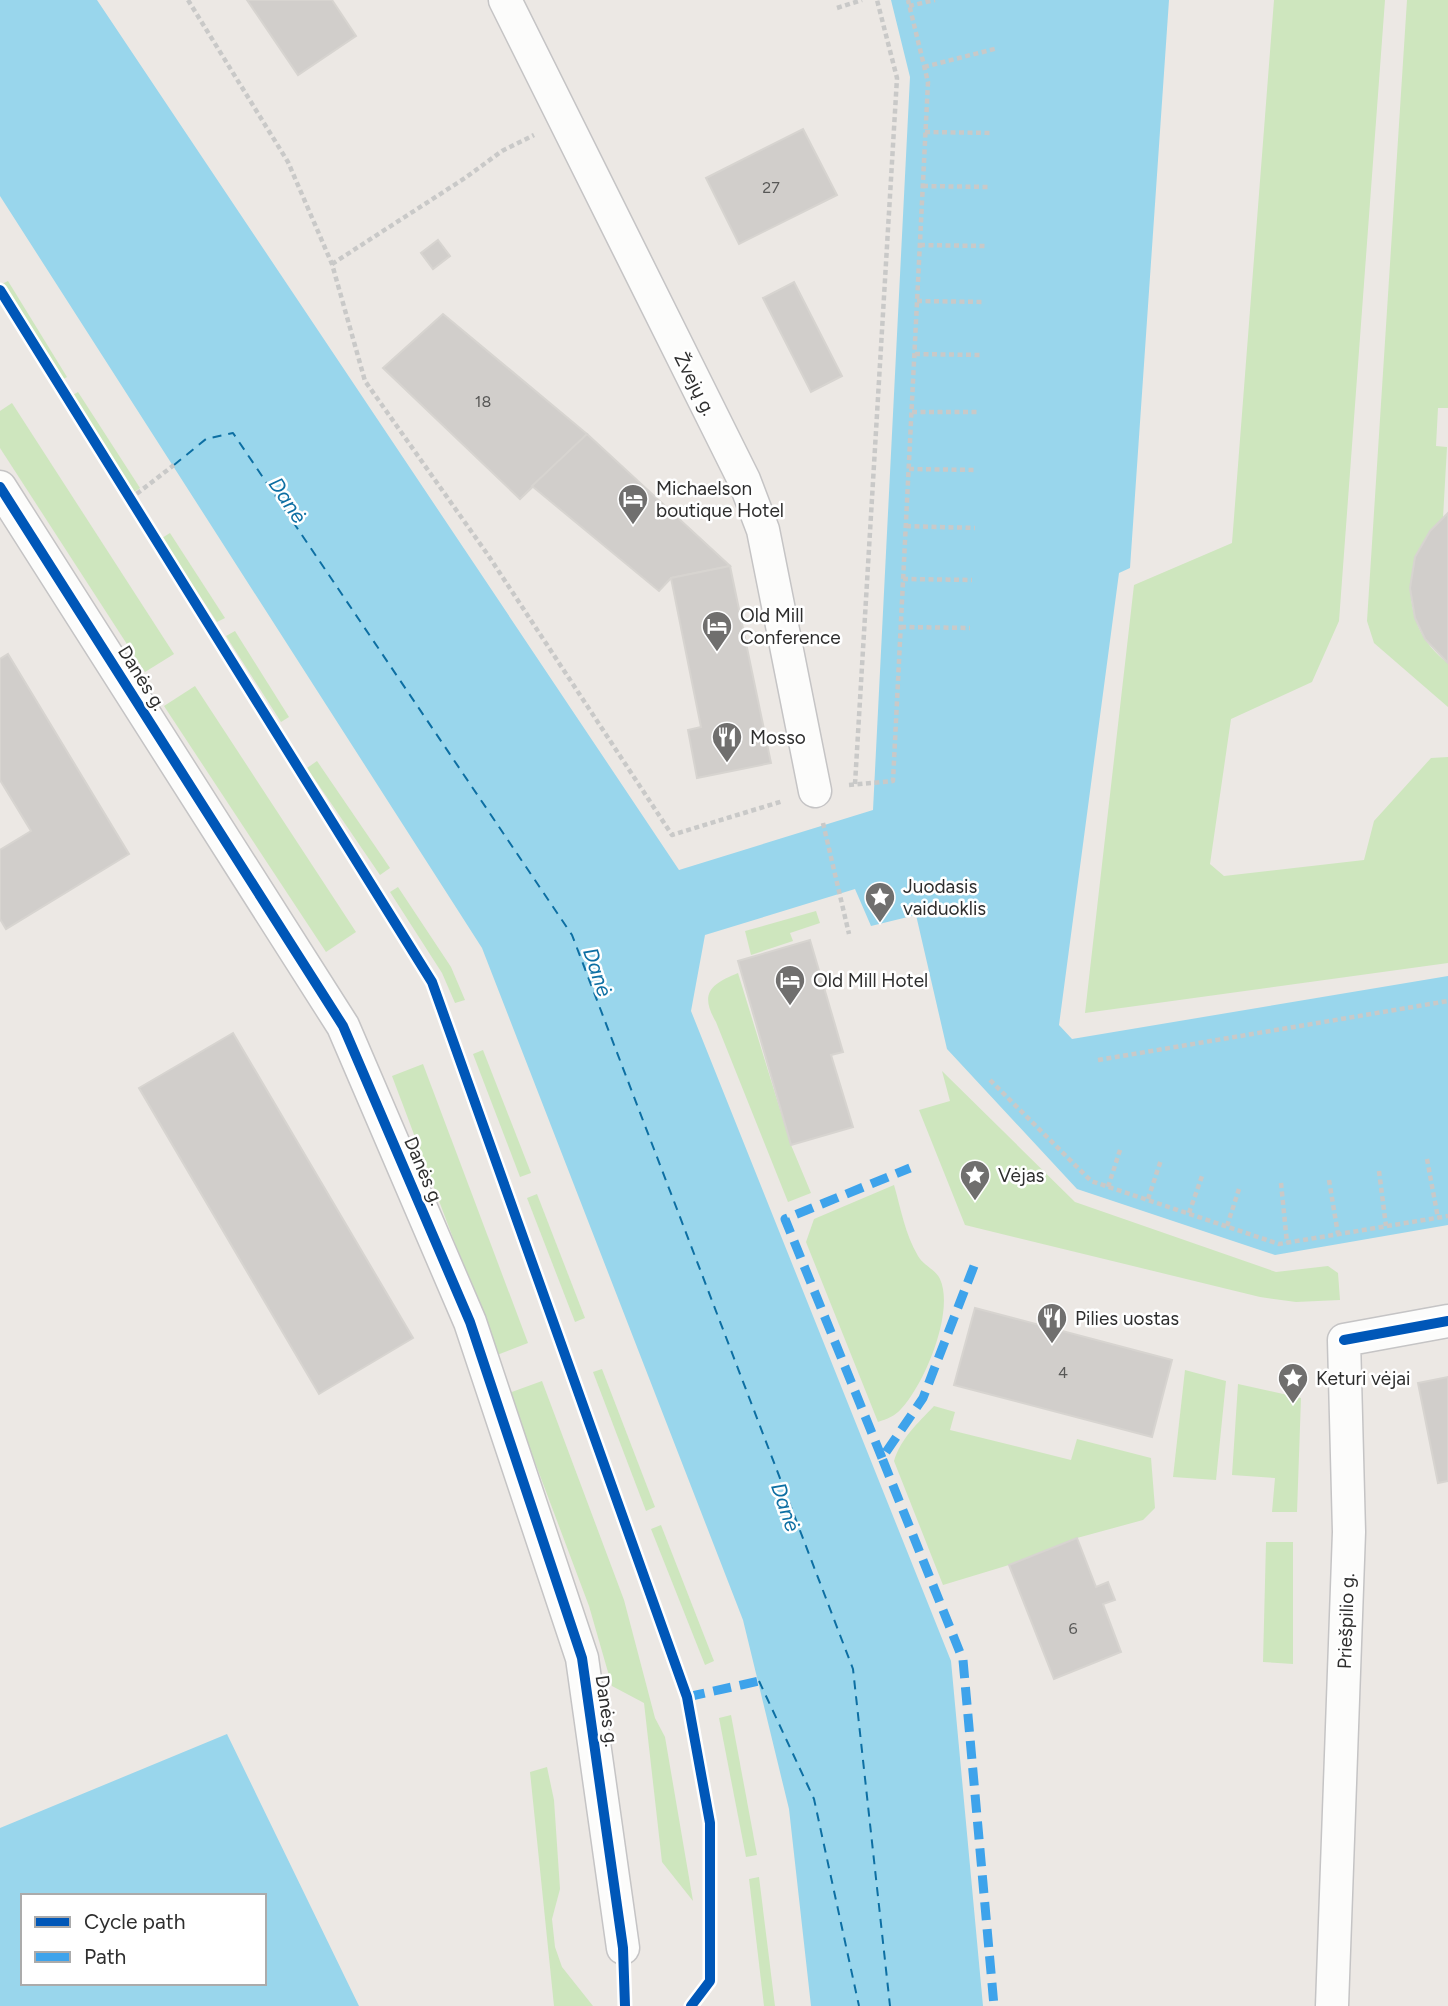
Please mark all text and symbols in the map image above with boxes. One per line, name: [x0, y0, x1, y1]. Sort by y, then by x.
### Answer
house number: 27: [762, 178, 780, 197]
street label: Žvejų g.: [669, 349, 721, 419]
house number: 18: [475, 392, 491, 411]
water label: Danė: [264, 472, 313, 528]
place label: Michaelson boutique Hotel: [656, 477, 784, 522]
hotel icon: Michaelson boutique Hotel: [616, 482, 650, 526]
place label: Old Mill Conference: [740, 604, 841, 649]
hotel icon: Old Mill Conference: [700, 609, 734, 653]
street label: Danės g.: [113, 641, 171, 715]
restaurant icon: Mosso: [710, 720, 744, 764]
place label: Mosso: [750, 726, 806, 749]
place label: Juodasis vaiduoklis: [903, 875, 986, 920]
place icon: Juodasis vaiduoklis: [863, 880, 897, 924]
water label: Danė: [578, 944, 618, 1000]
hotel icon: Old Mill Hotel: [773, 963, 807, 1007]
place label: Old Mill Hotel: [813, 969, 928, 992]
street label: Danės g.: [399, 1133, 449, 1209]
place icon: Vėjas: [958, 1158, 992, 1202]
place label: Vėjas: [998, 1164, 1045, 1187]
restaurant icon: Pilies uostas: [1035, 1301, 1069, 1345]
place label: Pilies uostas: [1075, 1307, 1179, 1330]
place icon: Keturi vėjai: [1276, 1361, 1310, 1405]
house number: 4: [1058, 1363, 1068, 1382]
place label: Keturi vėjai: [1316, 1367, 1410, 1390]
water label: Danė: [766, 1479, 806, 1535]
street label: Priešpilio g.: [1333, 1573, 1359, 1669]
house number: 6: [1068, 1619, 1078, 1638]
street label: Danės g.: [591, 1674, 623, 1748]
legend: [21, 1894, 266, 1985]
text: Cycle path: [84, 1909, 185, 1934]
text: Path: [84, 1944, 126, 1969]

